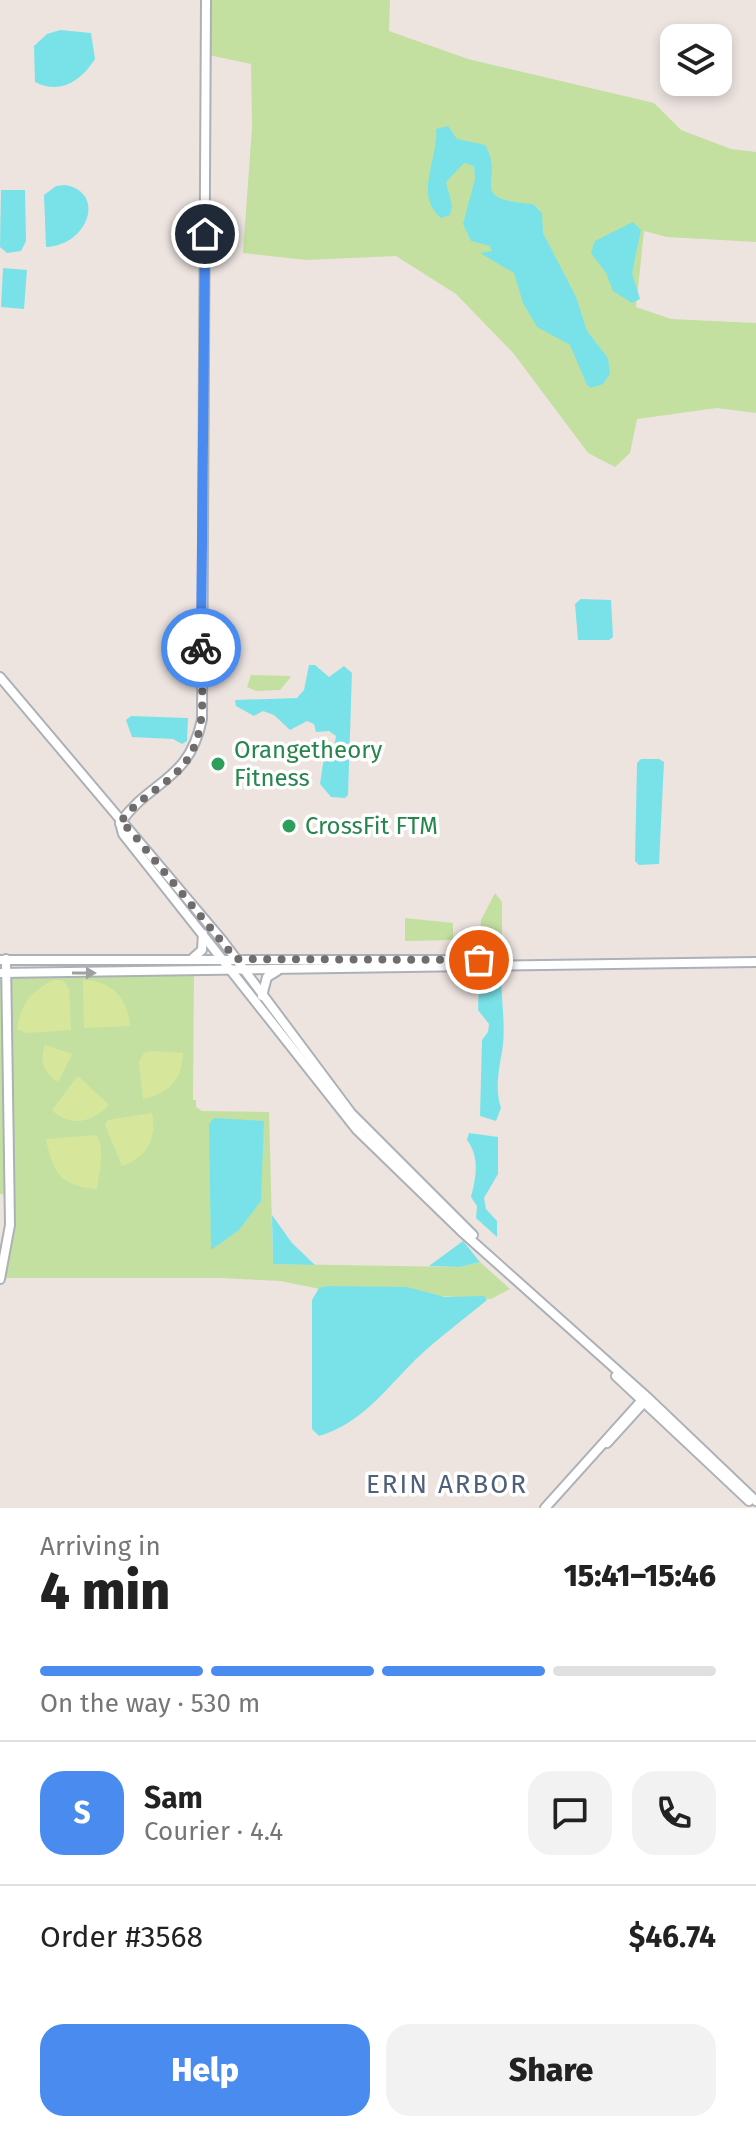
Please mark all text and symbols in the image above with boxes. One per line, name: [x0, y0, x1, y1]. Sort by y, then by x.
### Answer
map controls: [660, 24, 732, 96]
button: layers: [660, 24, 732, 96]
pin: [171, 200, 239, 268]
icon: home: [183, 212, 227, 256]
courier: [161, 608, 241, 688]
icon: bike: [179, 626, 223, 670]
place label: Orangetheory Fitness: [234, 736, 382, 792]
marker: Orangetheory Fitness: [209, 755, 227, 773]
place label: CrossFit FTM: [305, 812, 438, 840]
marker: CrossFit FTM: [280, 817, 298, 835]
pin: [445, 926, 513, 994]
icon: bag: [457, 938, 501, 982]
one-way arrow: [72, 967, 97, 979]
district label: ERIN ARBOR: [366, 1469, 528, 1500]
text: Arriving in: [40, 1531, 161, 1562]
text: 15:41–15:46: [564, 1558, 716, 1594]
text: 4 min: [40, 1560, 170, 1623]
text: On the way · 530 m: [40, 1688, 260, 1719]
button: chat: [528, 1771, 612, 1855]
button: phone: [632, 1771, 716, 1855]
text: Sam: [144, 1780, 203, 1816]
text: S: [73, 1795, 91, 1831]
text: Courier · 4.4: [144, 1816, 283, 1847]
text: Order #3568: [40, 1919, 203, 1955]
text: $46.74: [629, 1919, 716, 1955]
button: Help: [40, 2024, 370, 2116]
button: Share: [386, 2024, 716, 2116]

